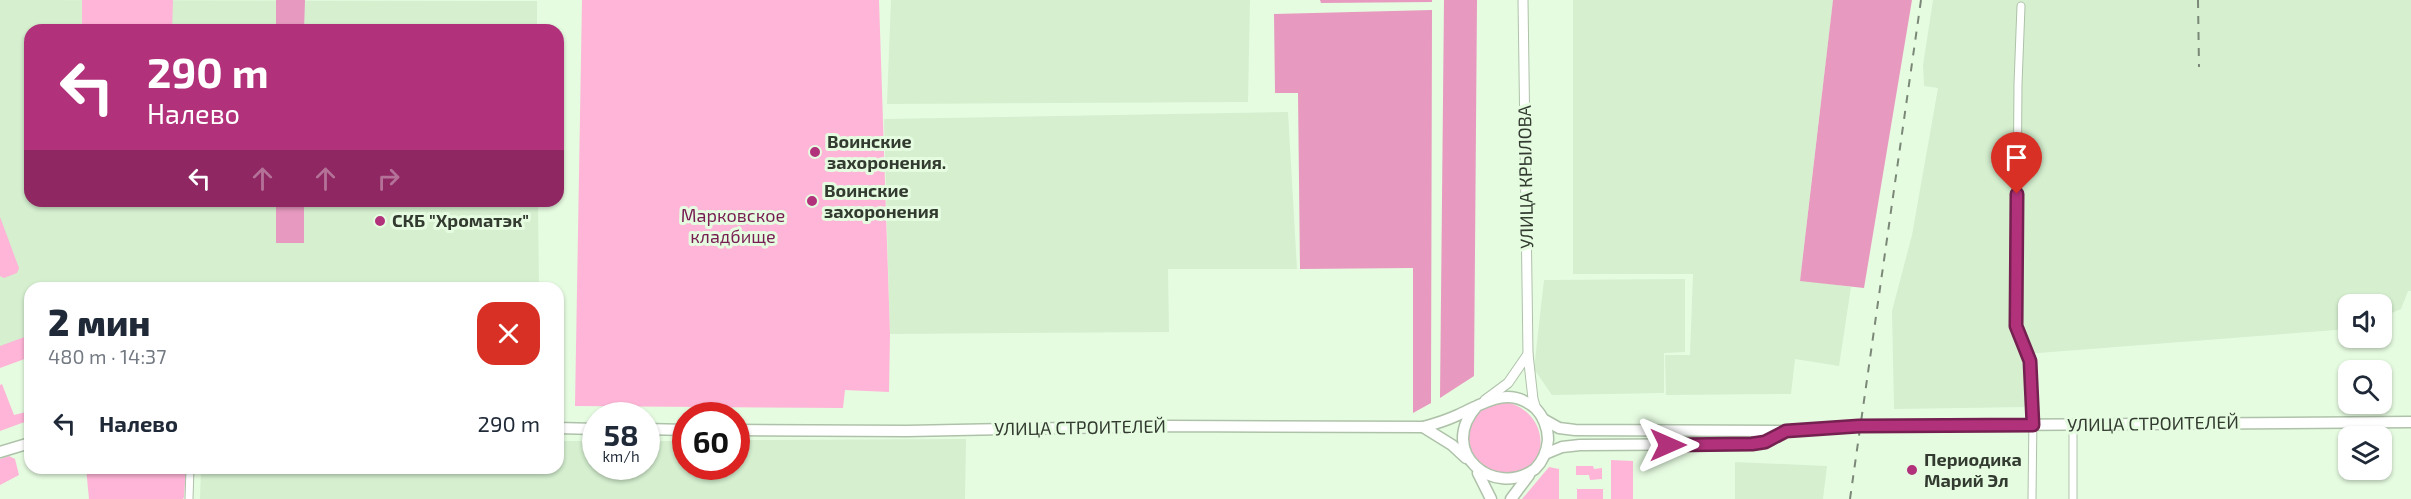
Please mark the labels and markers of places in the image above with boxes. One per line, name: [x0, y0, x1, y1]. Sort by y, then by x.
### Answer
place label: Воинские захоронения.: [827, 130, 946, 173]
pin: [1991, 132, 2042, 194]
marker: Воинские захоронения.: [808, 145, 822, 159]
place label: Воинские захоронения: [824, 179, 939, 222]
marker: Воинские захоронения: [805, 194, 819, 208]
place label: СКБ "Хроматэк": [392, 209, 529, 231]
marker: СКБ "Хроматэк": [373, 214, 387, 228]
place label: Периодика Марий Эл: [1924, 448, 2022, 491]
marker: Периодика Марий Эл: [1905, 463, 1919, 477]

